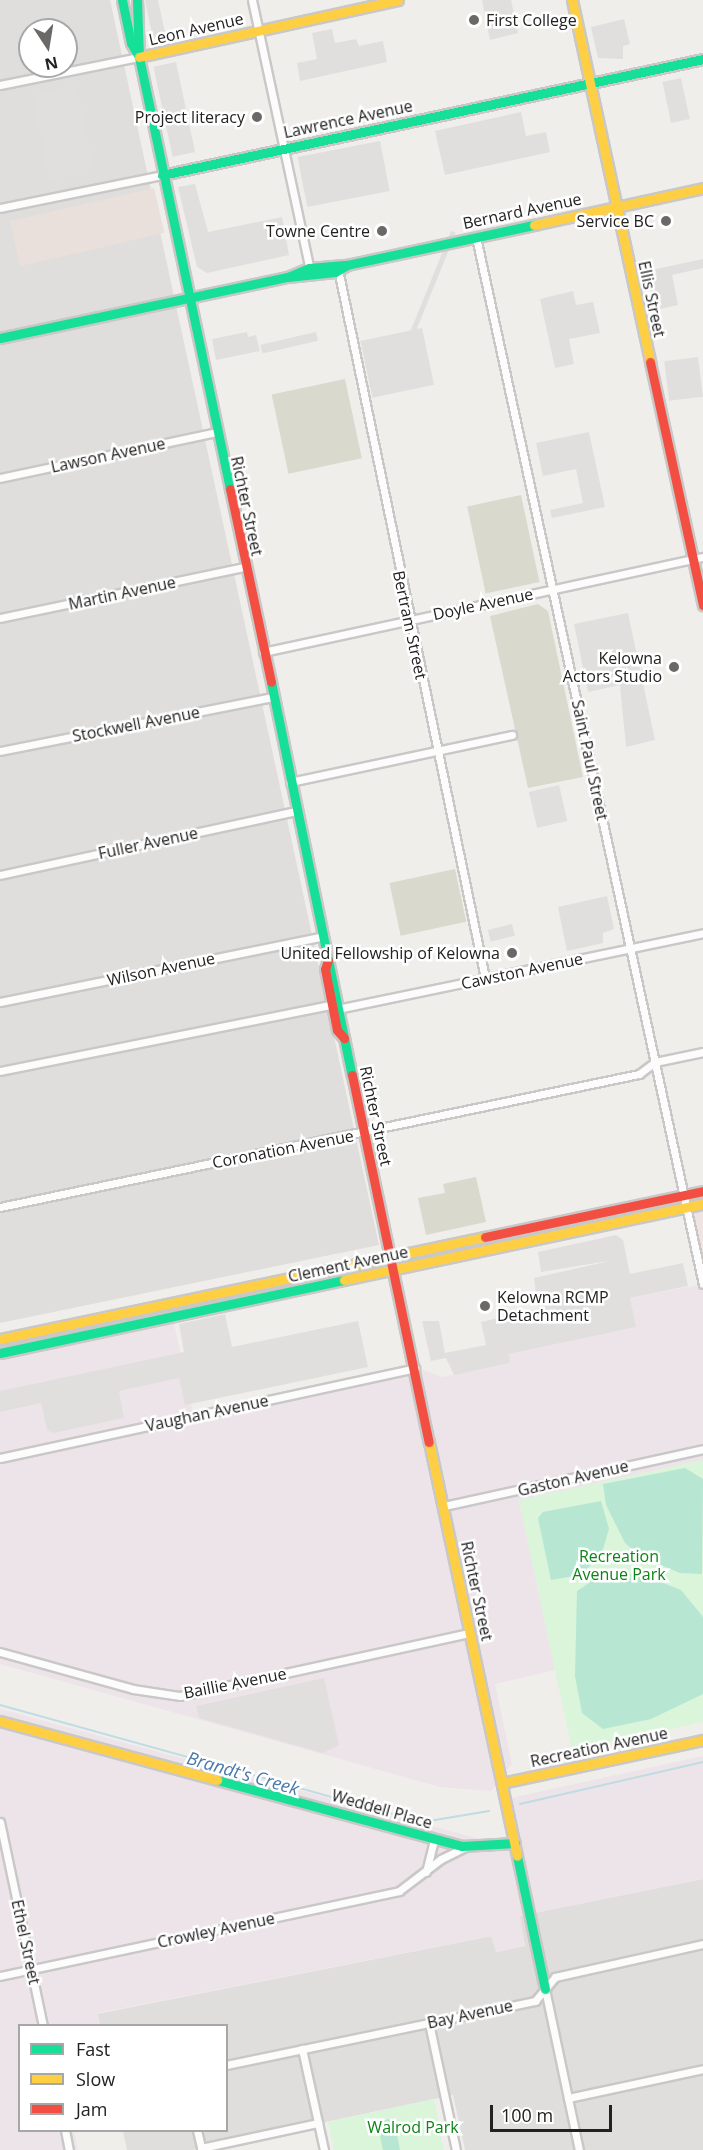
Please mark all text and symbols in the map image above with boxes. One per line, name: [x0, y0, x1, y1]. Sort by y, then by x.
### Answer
street label: Leon Avenue: [147, 9, 245, 49]
place label: First College: [486, 10, 577, 30]
marker: First College: [467, 13, 481, 27]
north arrow: [18, 18, 78, 78]
text: N: [43, 52, 60, 76]
street label: Lawrence Avenue: [282, 96, 414, 142]
place label: Project literacy: [135, 107, 245, 127]
marker: Project literacy: [250, 110, 264, 124]
street label: Bernard Avenue: [461, 189, 583, 233]
place label: Service BC: [576, 211, 654, 231]
marker: Service BC: [659, 214, 673, 228]
place label: Towne Centre: [266, 221, 370, 241]
marker: Towne Centre: [375, 224, 389, 238]
street label: Ellis Street: [635, 259, 669, 339]
street label: Lawson Avenue: [49, 433, 167, 477]
street label: Richter Street: [227, 454, 267, 558]
street label: Bertram Street: [389, 569, 431, 681]
street label: Martin Avenue: [67, 572, 177, 614]
street label: Doyle Avenue: [431, 584, 535, 624]
place label: Kelowna Actors Studio: [563, 648, 662, 686]
marker: Kelowna Actors Studio: [667, 660, 681, 674]
street label: Saint Paul Street: [568, 698, 612, 822]
street label: Stockwell Avenue: [71, 702, 201, 746]
street label: Fuller Avenue: [96, 823, 200, 863]
place label: United Fellowship of Kelowna: [280, 943, 500, 963]
marker: United Fellowship of Kelowna: [505, 946, 519, 960]
street label: Wilson Avenue: [105, 948, 217, 990]
street label: Cawston Avenue: [459, 949, 585, 993]
street label: Richter Street: [356, 1064, 396, 1168]
street label: Coronation Avenue: [211, 1126, 355, 1172]
street label: Clement Avenue: [286, 1242, 410, 1286]
place label: Kelowna RCMP Detachment: [497, 1287, 609, 1325]
marker: Kelowna RCMP Detachment: [478, 1299, 492, 1313]
street label: Vaughan Avenue: [144, 1391, 270, 1435]
street label: Gaston Avenue: [516, 1456, 630, 1500]
street label: Richter Street: [457, 1539, 497, 1643]
park label: Recreation Avenue Park: [572, 1546, 666, 1584]
street label: Baillie Avenue: [182, 1664, 288, 1702]
street label: Recreation Avenue: [529, 1723, 669, 1771]
water label: Brandt's Creek: [185, 1747, 301, 1799]
street label: Weddell Place: [329, 1785, 435, 1833]
street label: Ethel Street: [8, 1898, 44, 1986]
street label: Crowley Avenue: [156, 1908, 276, 1952]
street label: Bay Avenue: [425, 1996, 515, 2032]
legend: [18, 2024, 228, 2132]
text: Fast: [76, 2037, 110, 2061]
text: Slow: [76, 2067, 115, 2091]
scale bar: [493, 2093, 614, 2131]
text: Jam: [76, 2097, 108, 2121]
text: 100 m: [501, 2103, 553, 2127]
park label: Walrod Park: [367, 2117, 459, 2137]

